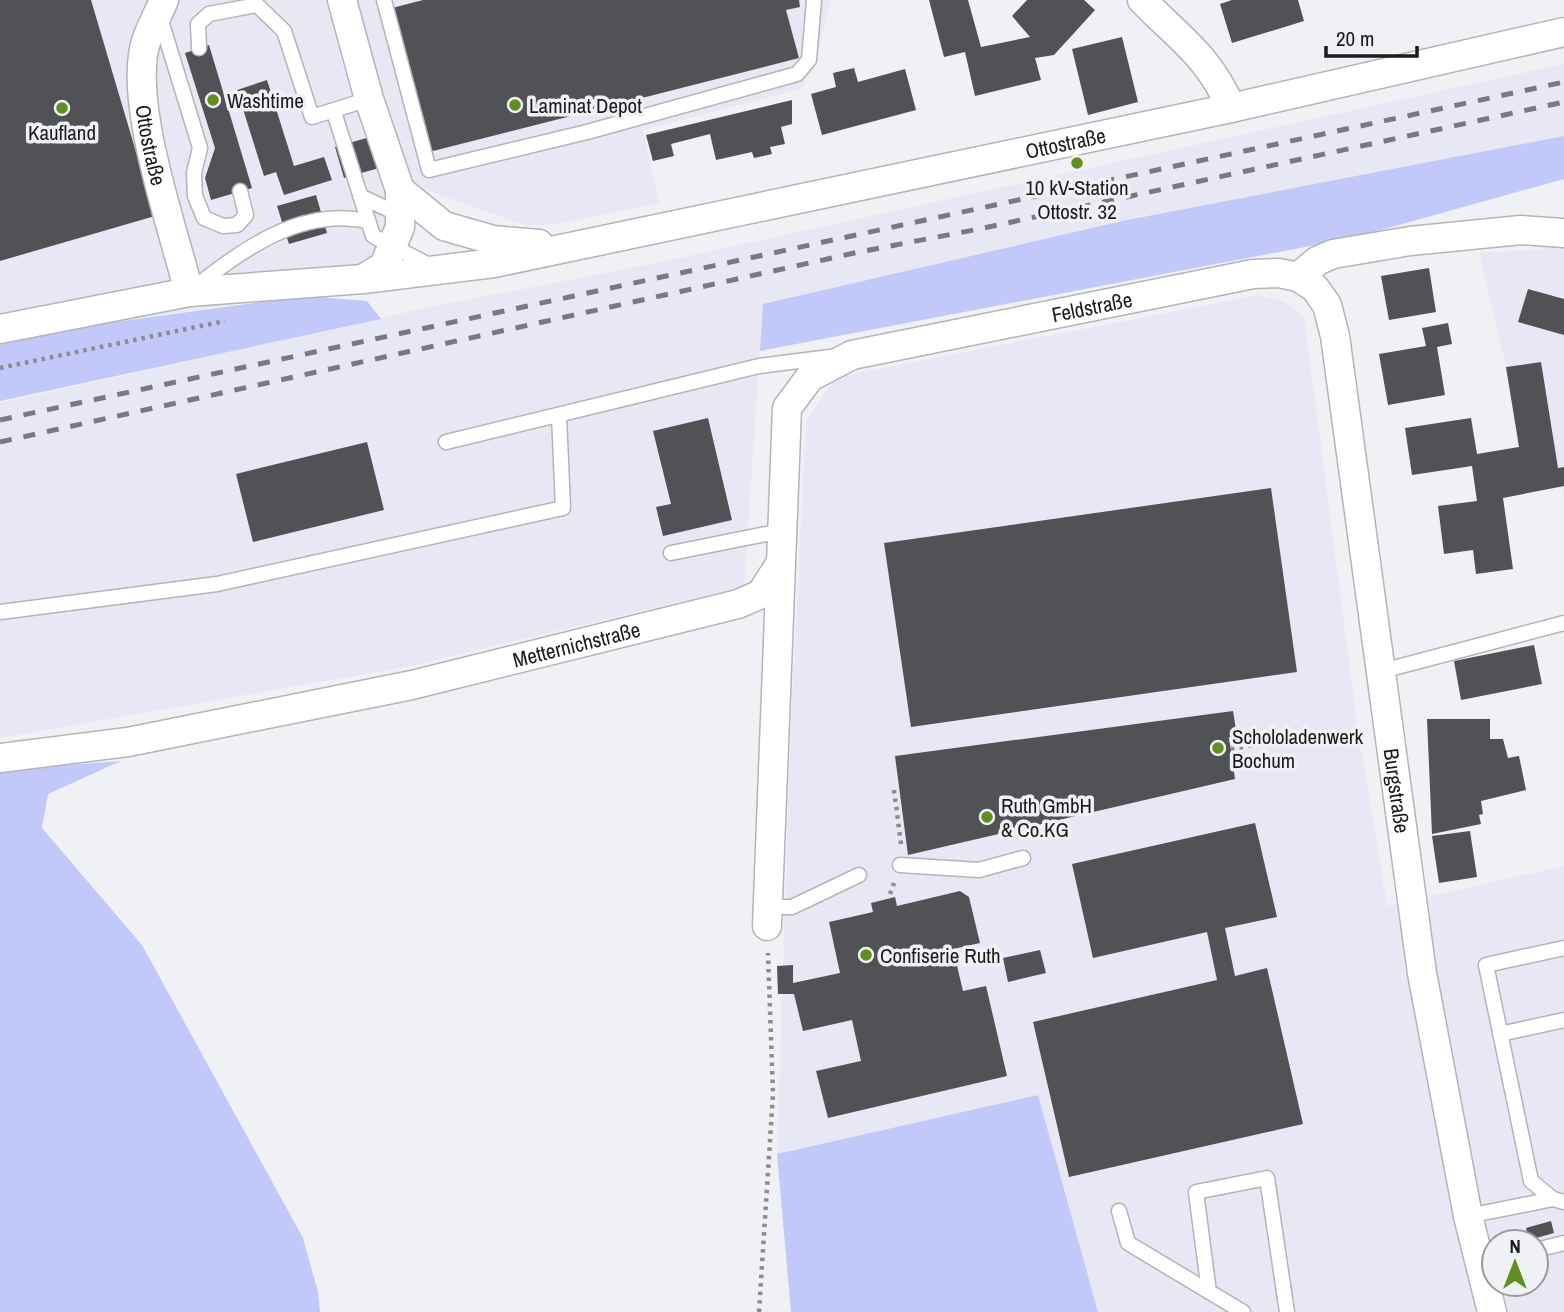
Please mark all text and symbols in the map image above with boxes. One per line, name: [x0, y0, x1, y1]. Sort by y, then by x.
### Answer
scale bar: [1326, 14, 1417, 58]
text: 20 m: [1336, 24, 1374, 53]
place label: Washtime: [227, 86, 304, 115]
place label: Laminat Depot: [529, 91, 642, 120]
marker: Washtime: [205, 92, 221, 108]
marker: Laminat Depot: [507, 97, 523, 113]
marker: Kaufland: [54, 100, 70, 116]
street label: Ottostraße: [129, 103, 174, 188]
place label: Kaufland: [28, 118, 96, 147]
street label: Ottostraße: [1023, 120, 1108, 165]
marker: 10 kV-Station Ottostr. 32: [1069, 155, 1085, 171]
place label: 10 kV-Station Ottostr. 32: [1025, 173, 1129, 226]
street label: Feldstraße: [1049, 284, 1135, 329]
street label: Metternichstraße: [510, 614, 643, 674]
place label: Schololadenwerk Bochum: [1232, 722, 1364, 775]
marker: Schololadenwerk Bochum: [1210, 740, 1226, 756]
street label: Burgstraße: [1377, 747, 1417, 835]
place label: Ruth GmbH & Co.KG: [1001, 791, 1092, 844]
marker: Ruth GmbH & Co.KG: [979, 809, 995, 825]
place label: Confiserie Ruth: [880, 941, 1001, 970]
marker: Confiserie Ruth: [858, 947, 874, 963]
north arrow: [1480, 1228, 1550, 1298]
text: N: [1509, 1233, 1521, 1259]

